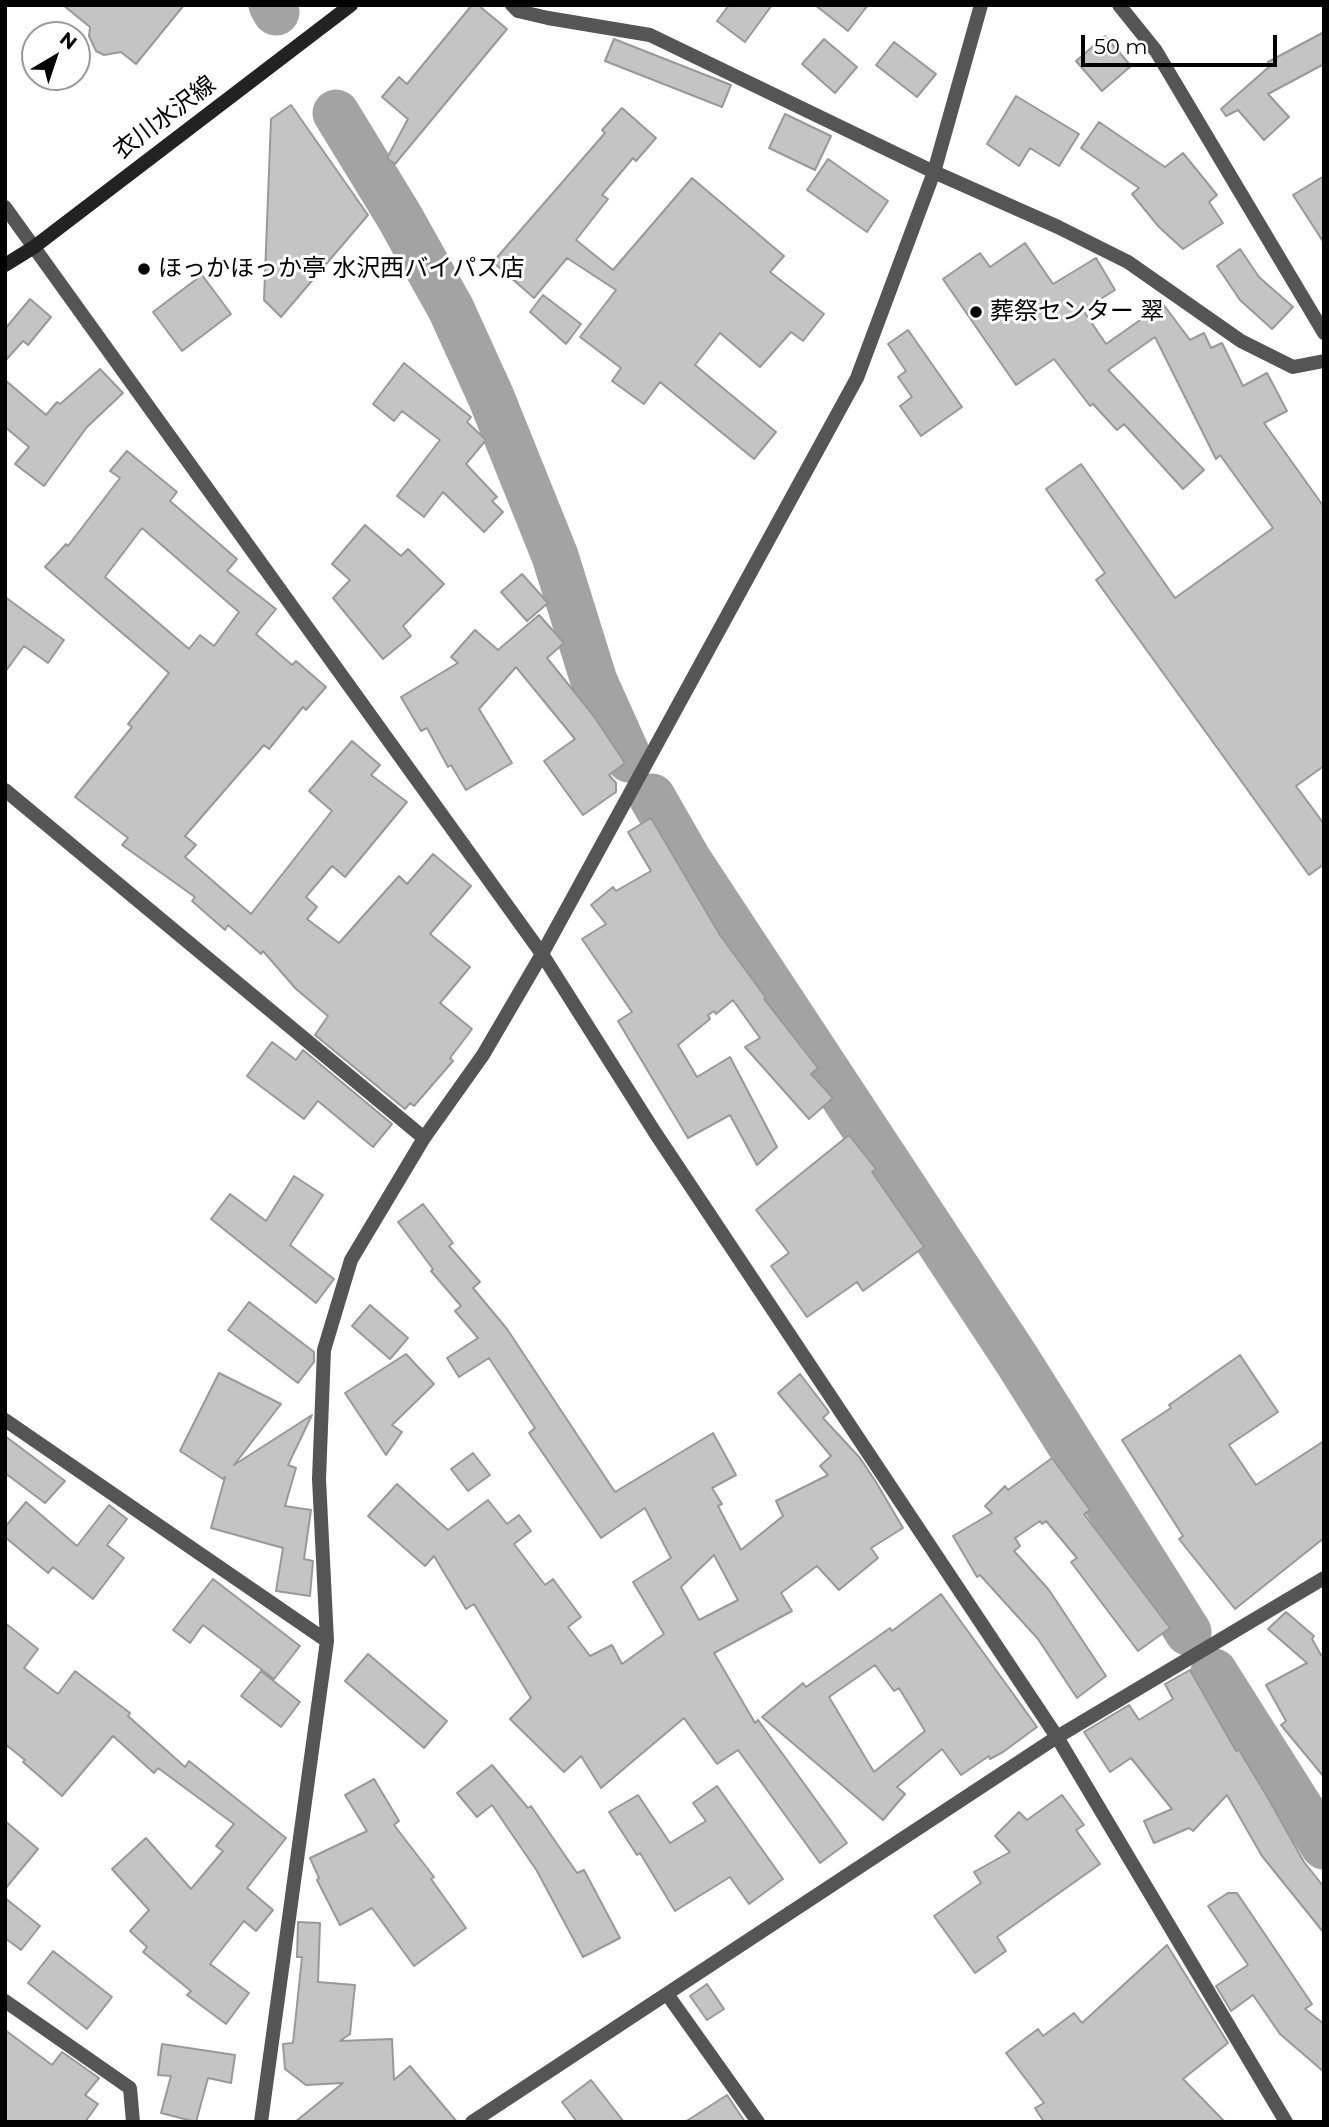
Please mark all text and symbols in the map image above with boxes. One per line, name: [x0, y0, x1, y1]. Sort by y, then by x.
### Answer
north arrow: [21, 21, 91, 91]
scale bar: [1084, 21, 1280, 65]
text: N: [55, 27, 81, 55]
text: 50 m: [1094, 34, 1148, 59]
street label: 衣川水沢線: [108, 70, 222, 166]
place label: ほっかほっか亭 水沢西バイパス店: [158, 255, 524, 283]
marker: ほっかほっか亭 水沢西バイパス店: [136, 261, 152, 277]
place label: 葬祭センター 翠: [990, 298, 1164, 326]
marker: 葬祭センター 翠: [968, 304, 984, 320]

